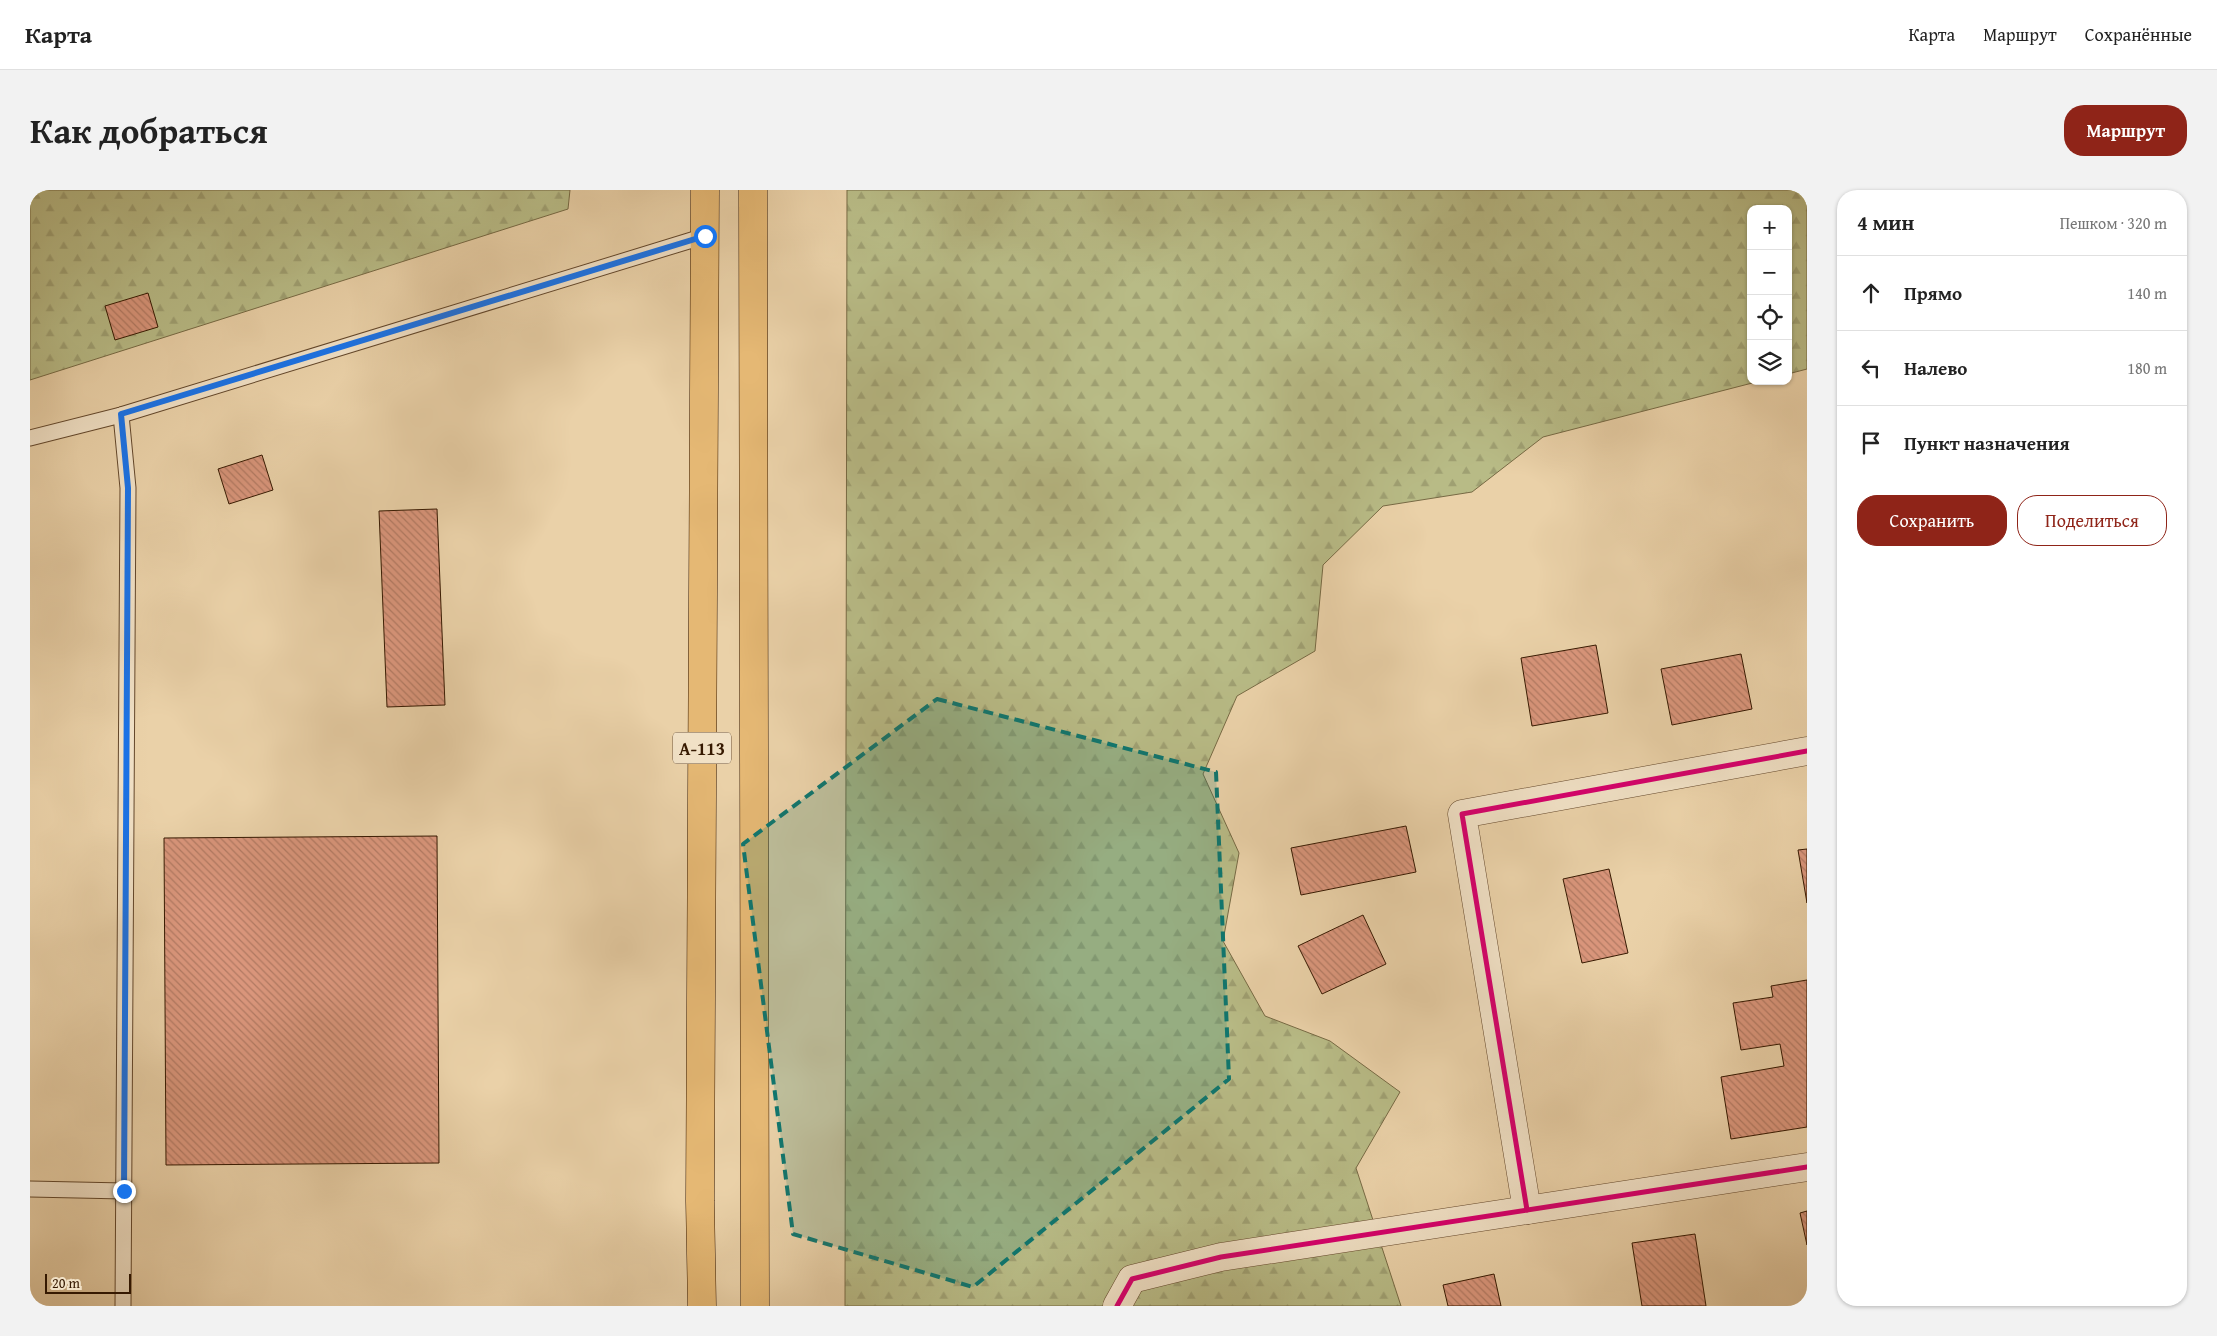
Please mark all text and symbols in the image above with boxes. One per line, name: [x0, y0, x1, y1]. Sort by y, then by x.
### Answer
text: Карта: [25, 17, 92, 52]
text: Карта: [1909, 21, 1955, 48]
text: Маршрут: [1983, 21, 2057, 48]
text: Сохранённые: [2085, 21, 2192, 48]
text: Как добраться: [30, 105, 268, 156]
button: Маршрут: [2064, 105, 2187, 156]
map controls: [1747, 205, 1792, 385]
button: +: [1747, 205, 1792, 250]
text: 4 мин: [1857, 207, 1914, 238]
text: Пешком · 320 m: [2060, 211, 2167, 235]
route start: [694, 225, 717, 248]
button: −: [1747, 250, 1792, 295]
icon: ahead: [1857, 279, 1885, 307]
text: Прямо: [1904, 279, 1962, 307]
text: 140 m: [2127, 281, 2167, 305]
button: locate: [1747, 295, 1792, 340]
button: layers: [1747, 340, 1792, 385]
icon: left: [1857, 354, 1885, 382]
text: Налево: [1904, 354, 1967, 382]
text: 180 m: [2127, 356, 2167, 380]
icon: arrive: [1857, 429, 1885, 457]
text: Пункт назначения: [1904, 429, 2070, 457]
button: Сохранить: [1857, 495, 2007, 546]
button: Поделиться: [2017, 495, 2167, 546]
road number: А-113: [673, 732, 731, 764]
route end: [113, 1180, 136, 1203]
scale bar: [45, 1271, 131, 1294]
text: 20 m: [52, 1273, 80, 1293]

